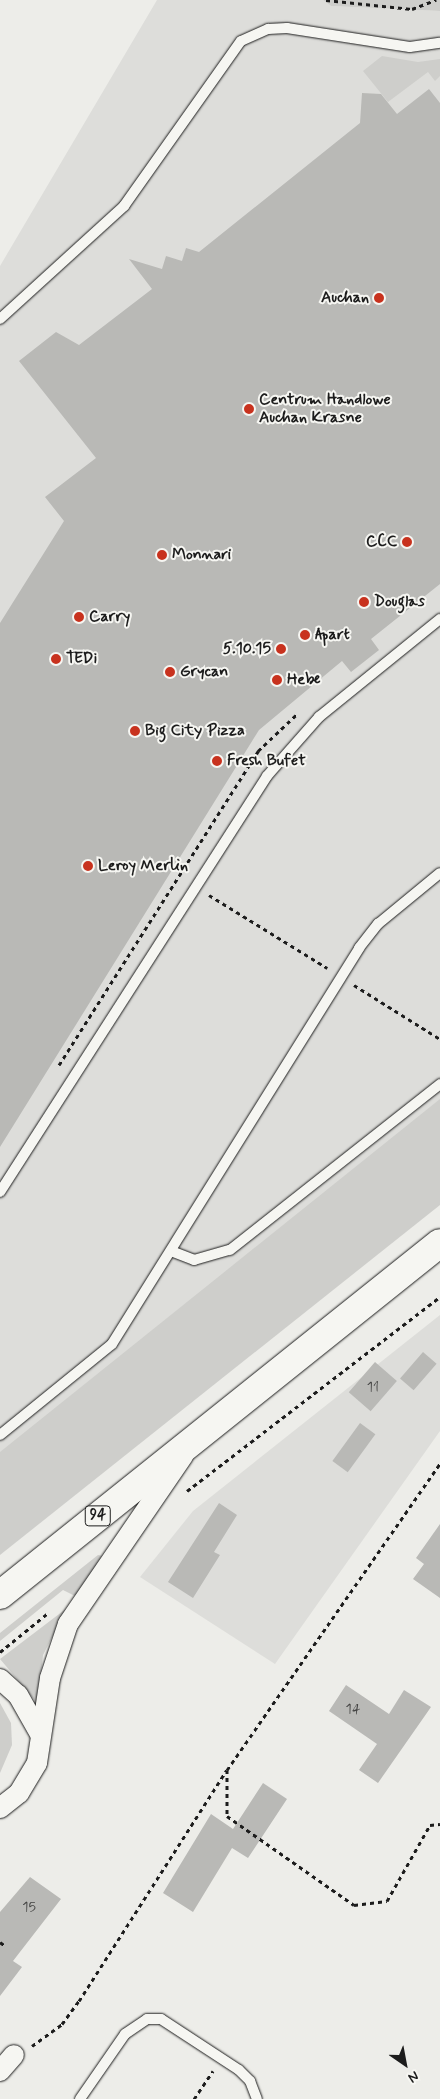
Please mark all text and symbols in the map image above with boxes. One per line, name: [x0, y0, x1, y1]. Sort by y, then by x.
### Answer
place label: Auchan: [321, 288, 369, 308]
marker: Auchan: [373, 292, 385, 304]
place label: Centrum Handlowe Auchan Krasne: [259, 390, 391, 428]
marker: Centrum Handlowe Auchan Krasne: [243, 403, 255, 415]
place label: CCC: [366, 532, 397, 552]
marker: CCC: [401, 536, 413, 548]
place label: Monnari: [172, 545, 231, 565]
marker: Monnari: [156, 549, 168, 561]
place label: Douglas: [374, 592, 425, 612]
marker: Douglas: [358, 596, 370, 608]
place label: Carry: [89, 607, 130, 627]
marker: Carry: [73, 611, 85, 623]
place label: Apart: [315, 625, 350, 645]
marker: Apart: [299, 629, 311, 641]
place label: 5.10.15: [223, 639, 271, 659]
marker: 5.10.15: [275, 643, 287, 655]
place label: TEDi: [66, 649, 97, 669]
marker: TEDi: [50, 653, 62, 665]
place label: Grycan: [180, 662, 228, 682]
marker: Grycan: [164, 666, 176, 678]
place label: Hebe: [287, 670, 320, 690]
marker: Hebe: [271, 674, 283, 686]
place label: Big City Pizza: [145, 721, 240, 741]
marker: Big City Pizza: [129, 725, 141, 737]
place label: Fresh Bufet: [227, 751, 306, 771]
marker: Fresh Bufet: [211, 755, 223, 767]
place label: Leroy Merlin: [98, 856, 186, 876]
marker: Leroy Merlin: [82, 860, 94, 872]
house number: 11: [367, 1379, 379, 1395]
road number: 94: [84, 1504, 112, 1528]
house number: 14: [346, 1701, 360, 1717]
house number: 15: [22, 1899, 36, 1915]
north arrow: [380, 2039, 430, 2089]
text: N: [404, 2066, 422, 2087]

